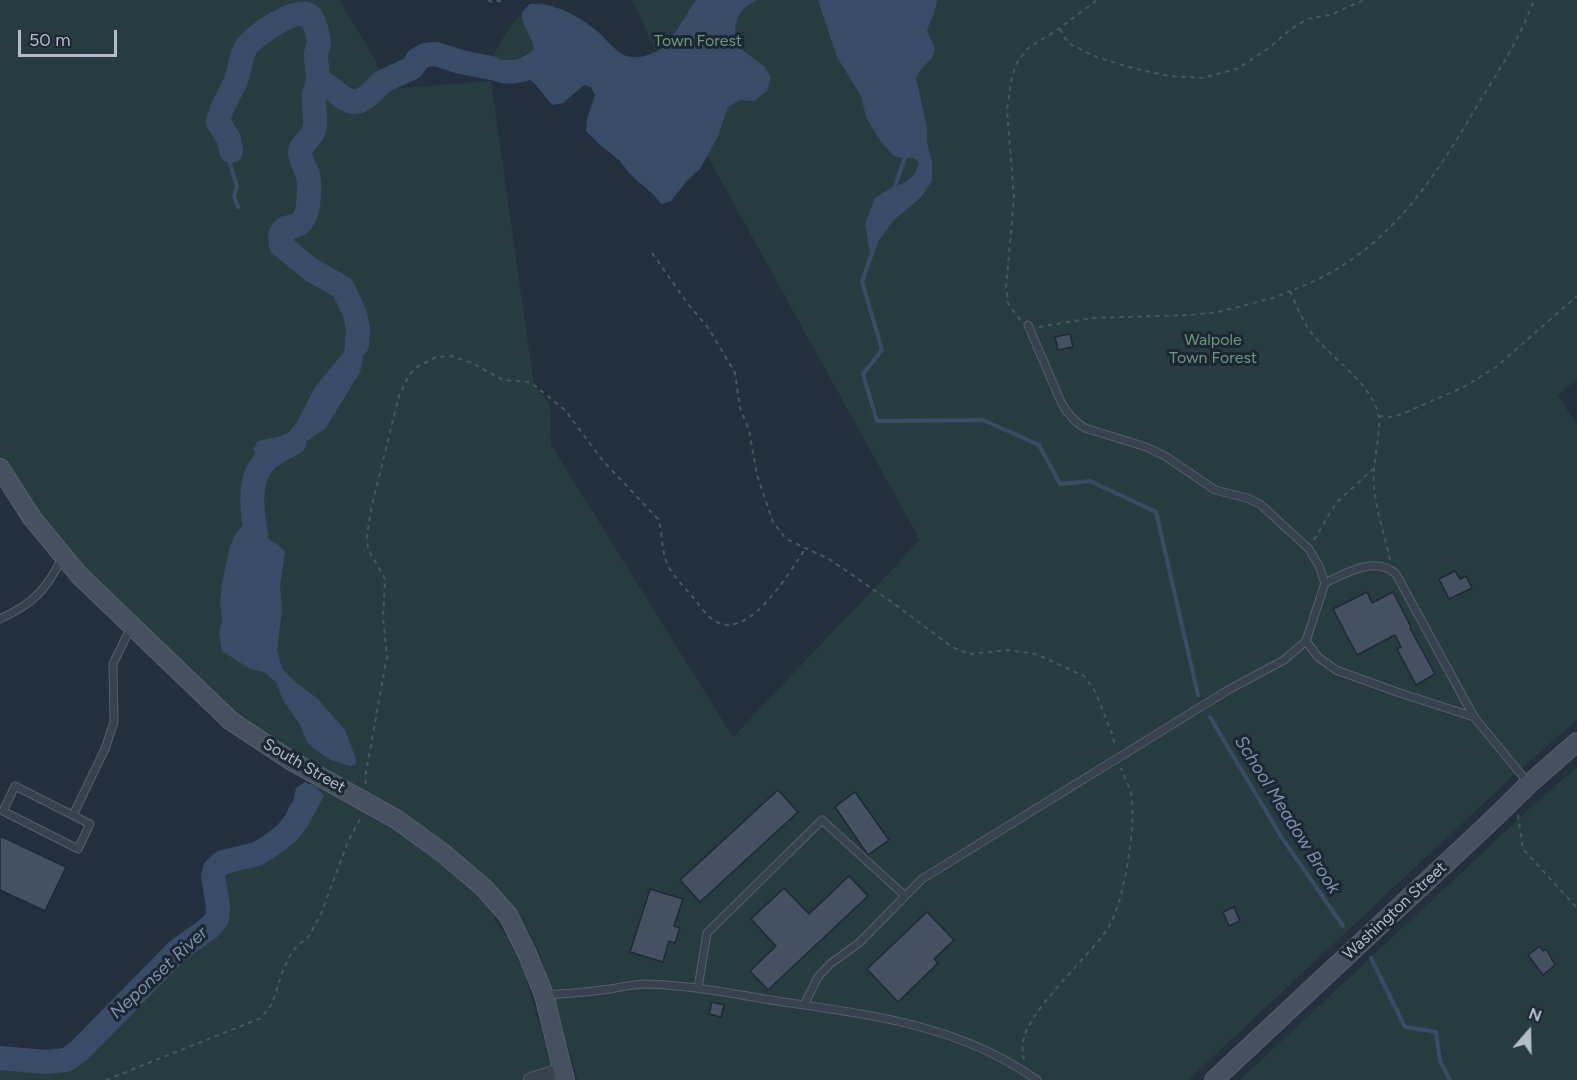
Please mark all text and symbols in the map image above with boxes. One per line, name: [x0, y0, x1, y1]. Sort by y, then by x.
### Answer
scale bar: [21, 18, 120, 56]
text: 50 m: [29, 29, 71, 51]
park label: Town Forest: [654, 31, 742, 51]
park label: Walpole Town Forest: [1169, 330, 1257, 368]
water label: School Meadow Brook: [1230, 732, 1344, 898]
street label: South Street: [259, 735, 349, 797]
street label: Washington Street: [1339, 858, 1451, 964]
water label: Neponset River: [106, 922, 212, 1024]
north arrow: [1499, 1002, 1559, 1062]
text: N: [1526, 1004, 1544, 1026]

